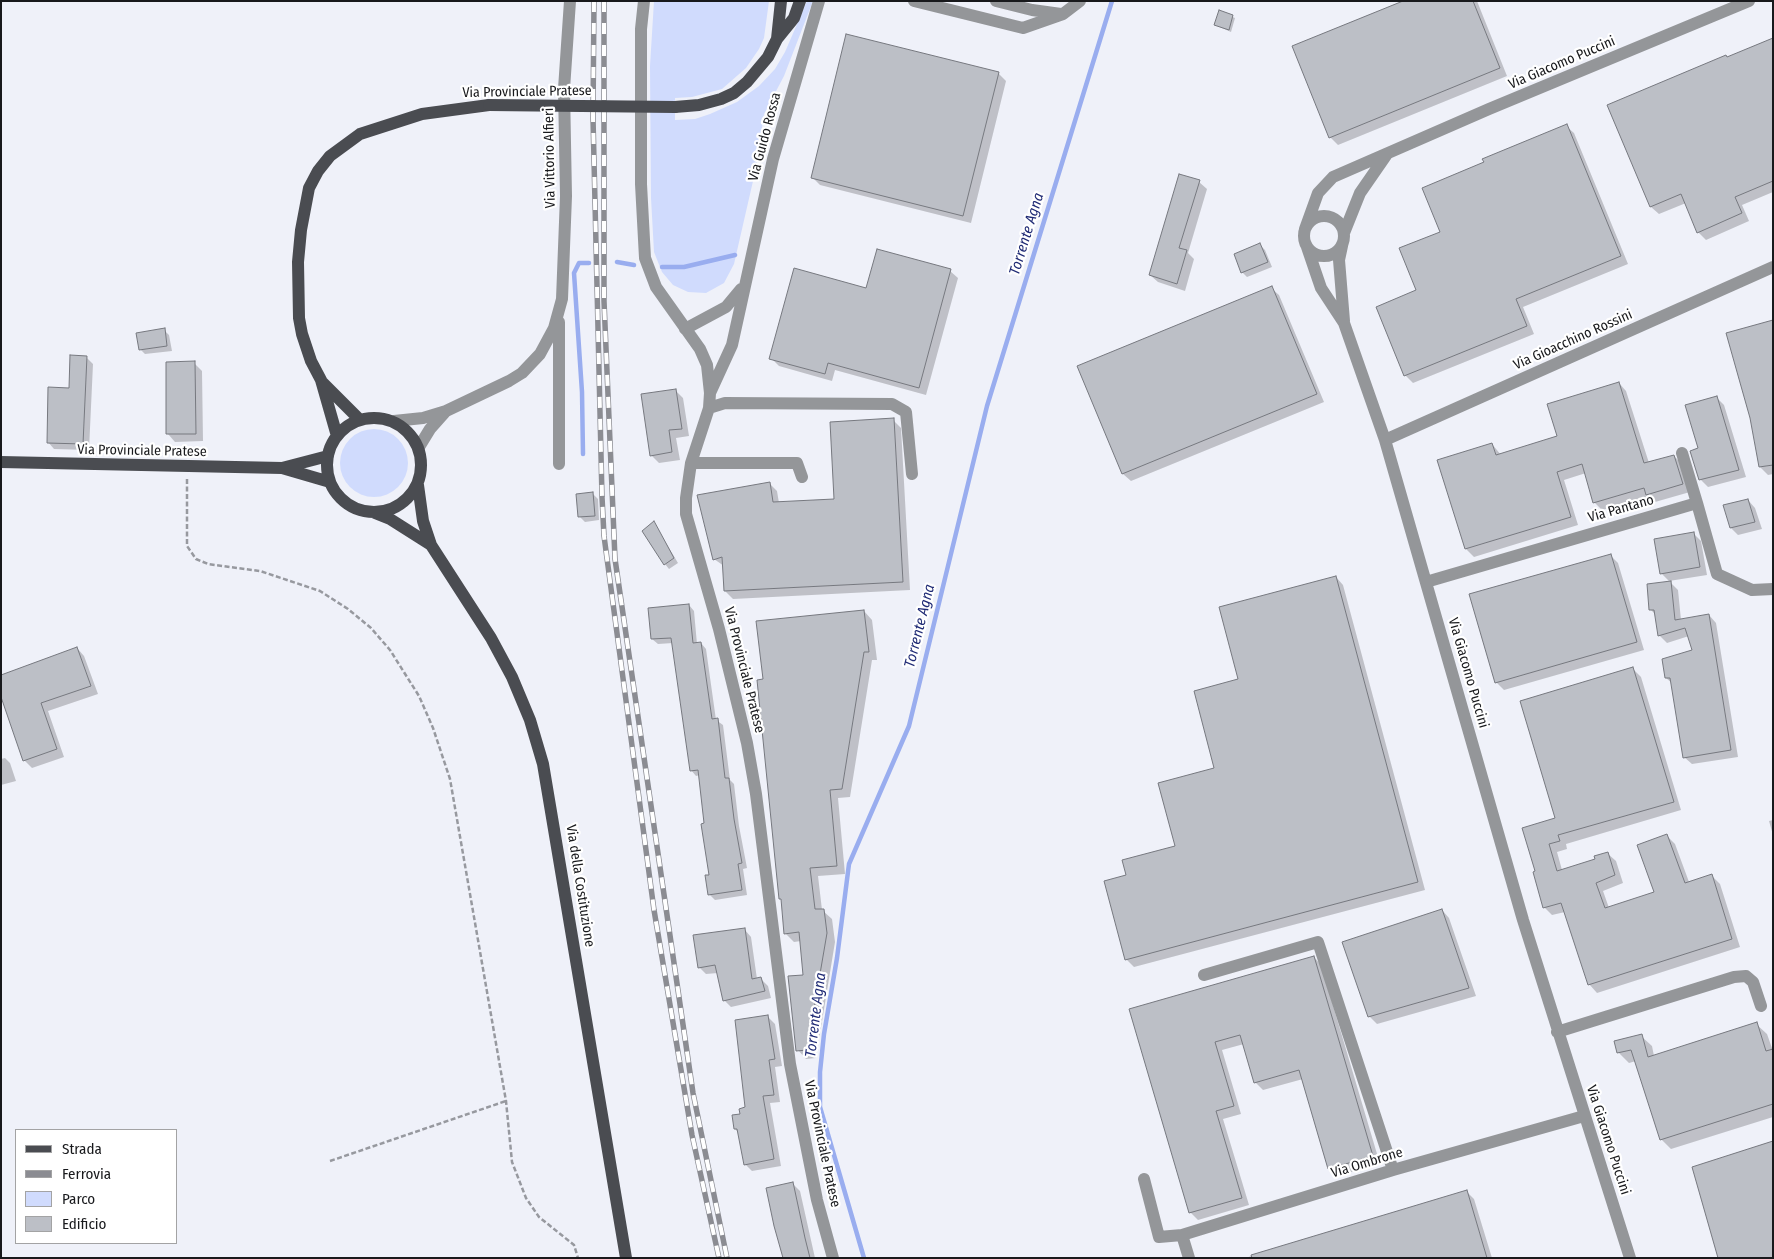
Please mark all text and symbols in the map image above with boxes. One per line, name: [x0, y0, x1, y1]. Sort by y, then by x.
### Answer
street label: Via Giacomo Puccini: [1506, 33, 1618, 93]
street label: Via Provinciale Pratese: [462, 82, 592, 102]
street label: Via Guido Rossa: [745, 91, 785, 183]
street label: Via Vittorio Alfieri: [541, 108, 559, 208]
water label: Torrente Agna: [1006, 191, 1048, 277]
street label: Via Gioacchino Rossini: [1511, 306, 1635, 374]
street label: Via Provinciale Pratese: [77, 441, 207, 461]
street label: Via Pantano: [1586, 492, 1656, 526]
water label: Torrente Agna: [901, 582, 939, 670]
street label: Via Provinciale Pratese: [720, 605, 768, 735]
street label: Via Giacomo Puccini: [1444, 616, 1492, 730]
street label: Via della Costituzione: [562, 824, 598, 948]
water label: Torrente Agna: [802, 972, 830, 1058]
street label: Via Provinciale Pratese: [800, 1079, 844, 1209]
street label: Via Giacomo Puccini: [1582, 1083, 1634, 1197]
legend: [15, 1129, 178, 1244]
text: Strada: [62, 1140, 102, 1158]
street label: Via Ombrone: [1329, 1144, 1405, 1182]
text: Ferrovia: [62, 1165, 111, 1183]
text: Parco: [62, 1190, 95, 1208]
text: Edificio: [62, 1215, 107, 1233]

